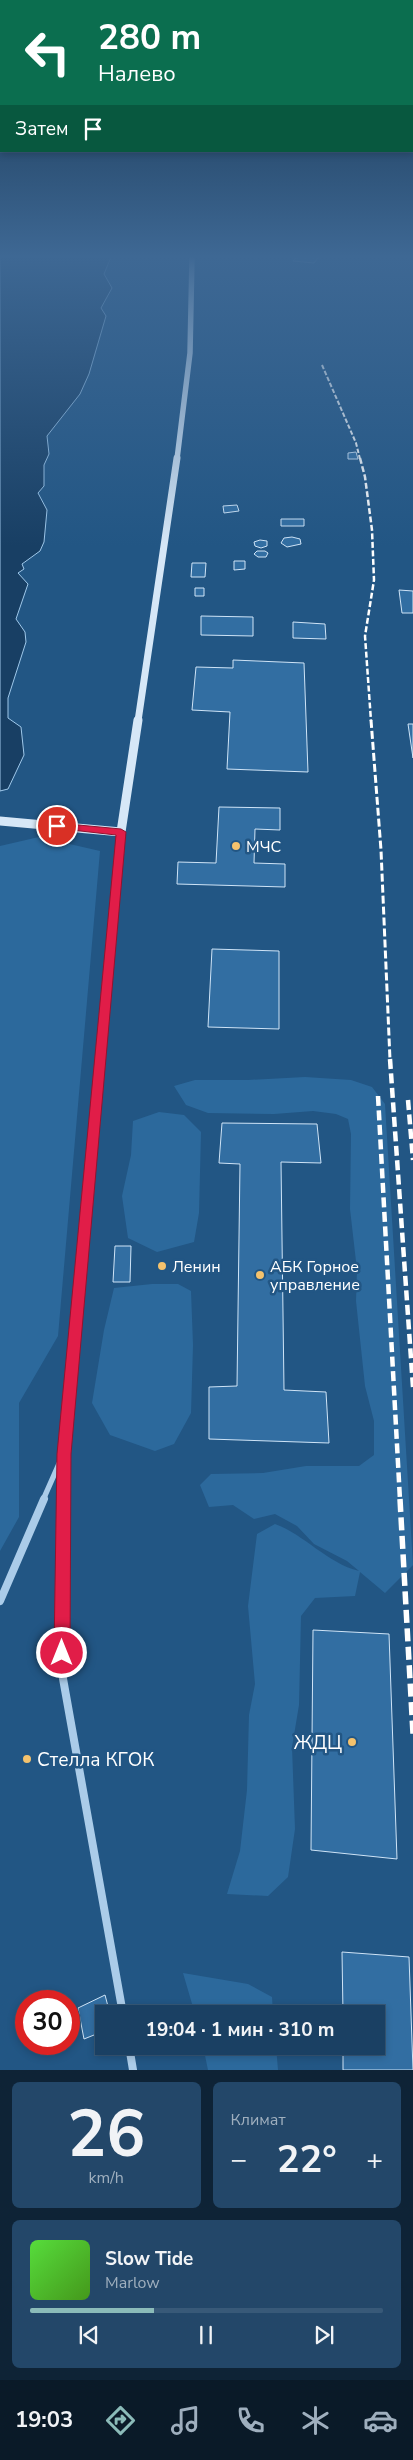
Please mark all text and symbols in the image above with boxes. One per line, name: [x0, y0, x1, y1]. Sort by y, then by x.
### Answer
text: 280 m: [98, 14, 201, 61]
icon: left: [15, 20, 80, 85]
text: Налево: [98, 59, 176, 89]
icon: arrive: [79, 115, 107, 143]
text: Затем: [15, 116, 69, 142]
pin: [36, 805, 78, 847]
icon: arrive: [43, 812, 71, 840]
place label: МЧС: [246, 836, 281, 858]
marker: МЧС: [230, 840, 242, 852]
place label: Ленин: [172, 1256, 221, 1278]
place label: АБК Горное управление: [270, 1256, 360, 1296]
marker: Ленин: [156, 1260, 168, 1272]
marker: АБК Горное управление: [254, 1269, 266, 1281]
position arrow: [35, 1626, 87, 1678]
place label: ЖДЦ: [294, 1730, 342, 1756]
marker: ЖДЦ: [346, 1736, 358, 1748]
place label: Стелла КГОК: [37, 1747, 154, 1773]
marker: Стелла КГОК: [21, 1753, 33, 1765]
speed limit sign: 30: [15, 1990, 80, 2055]
text: 19:04 · 1 мин · 310 m: [146, 2017, 334, 2043]
text: 26: [67, 2090, 145, 2179]
text: Климат: [231, 2109, 286, 2131]
text: 22°: [277, 2134, 337, 2185]
text: −: [231, 2141, 247, 2179]
text: +: [366, 2141, 383, 2179]
text: km/h: [89, 2167, 124, 2189]
text: Slow Tide: [105, 2246, 193, 2272]
text: Marlow: [105, 2272, 160, 2294]
icon: previous: [75, 2321, 103, 2349]
icon: pause: [192, 2321, 220, 2349]
icon: next: [310, 2321, 338, 2349]
icon: directions: [103, 2403, 138, 2438]
icon: music: [168, 2403, 203, 2438]
icon: phone: [233, 2403, 268, 2438]
icon: climate: [298, 2403, 333, 2438]
icon: car: [363, 2403, 398, 2438]
text: 19:03: [15, 2405, 73, 2435]

